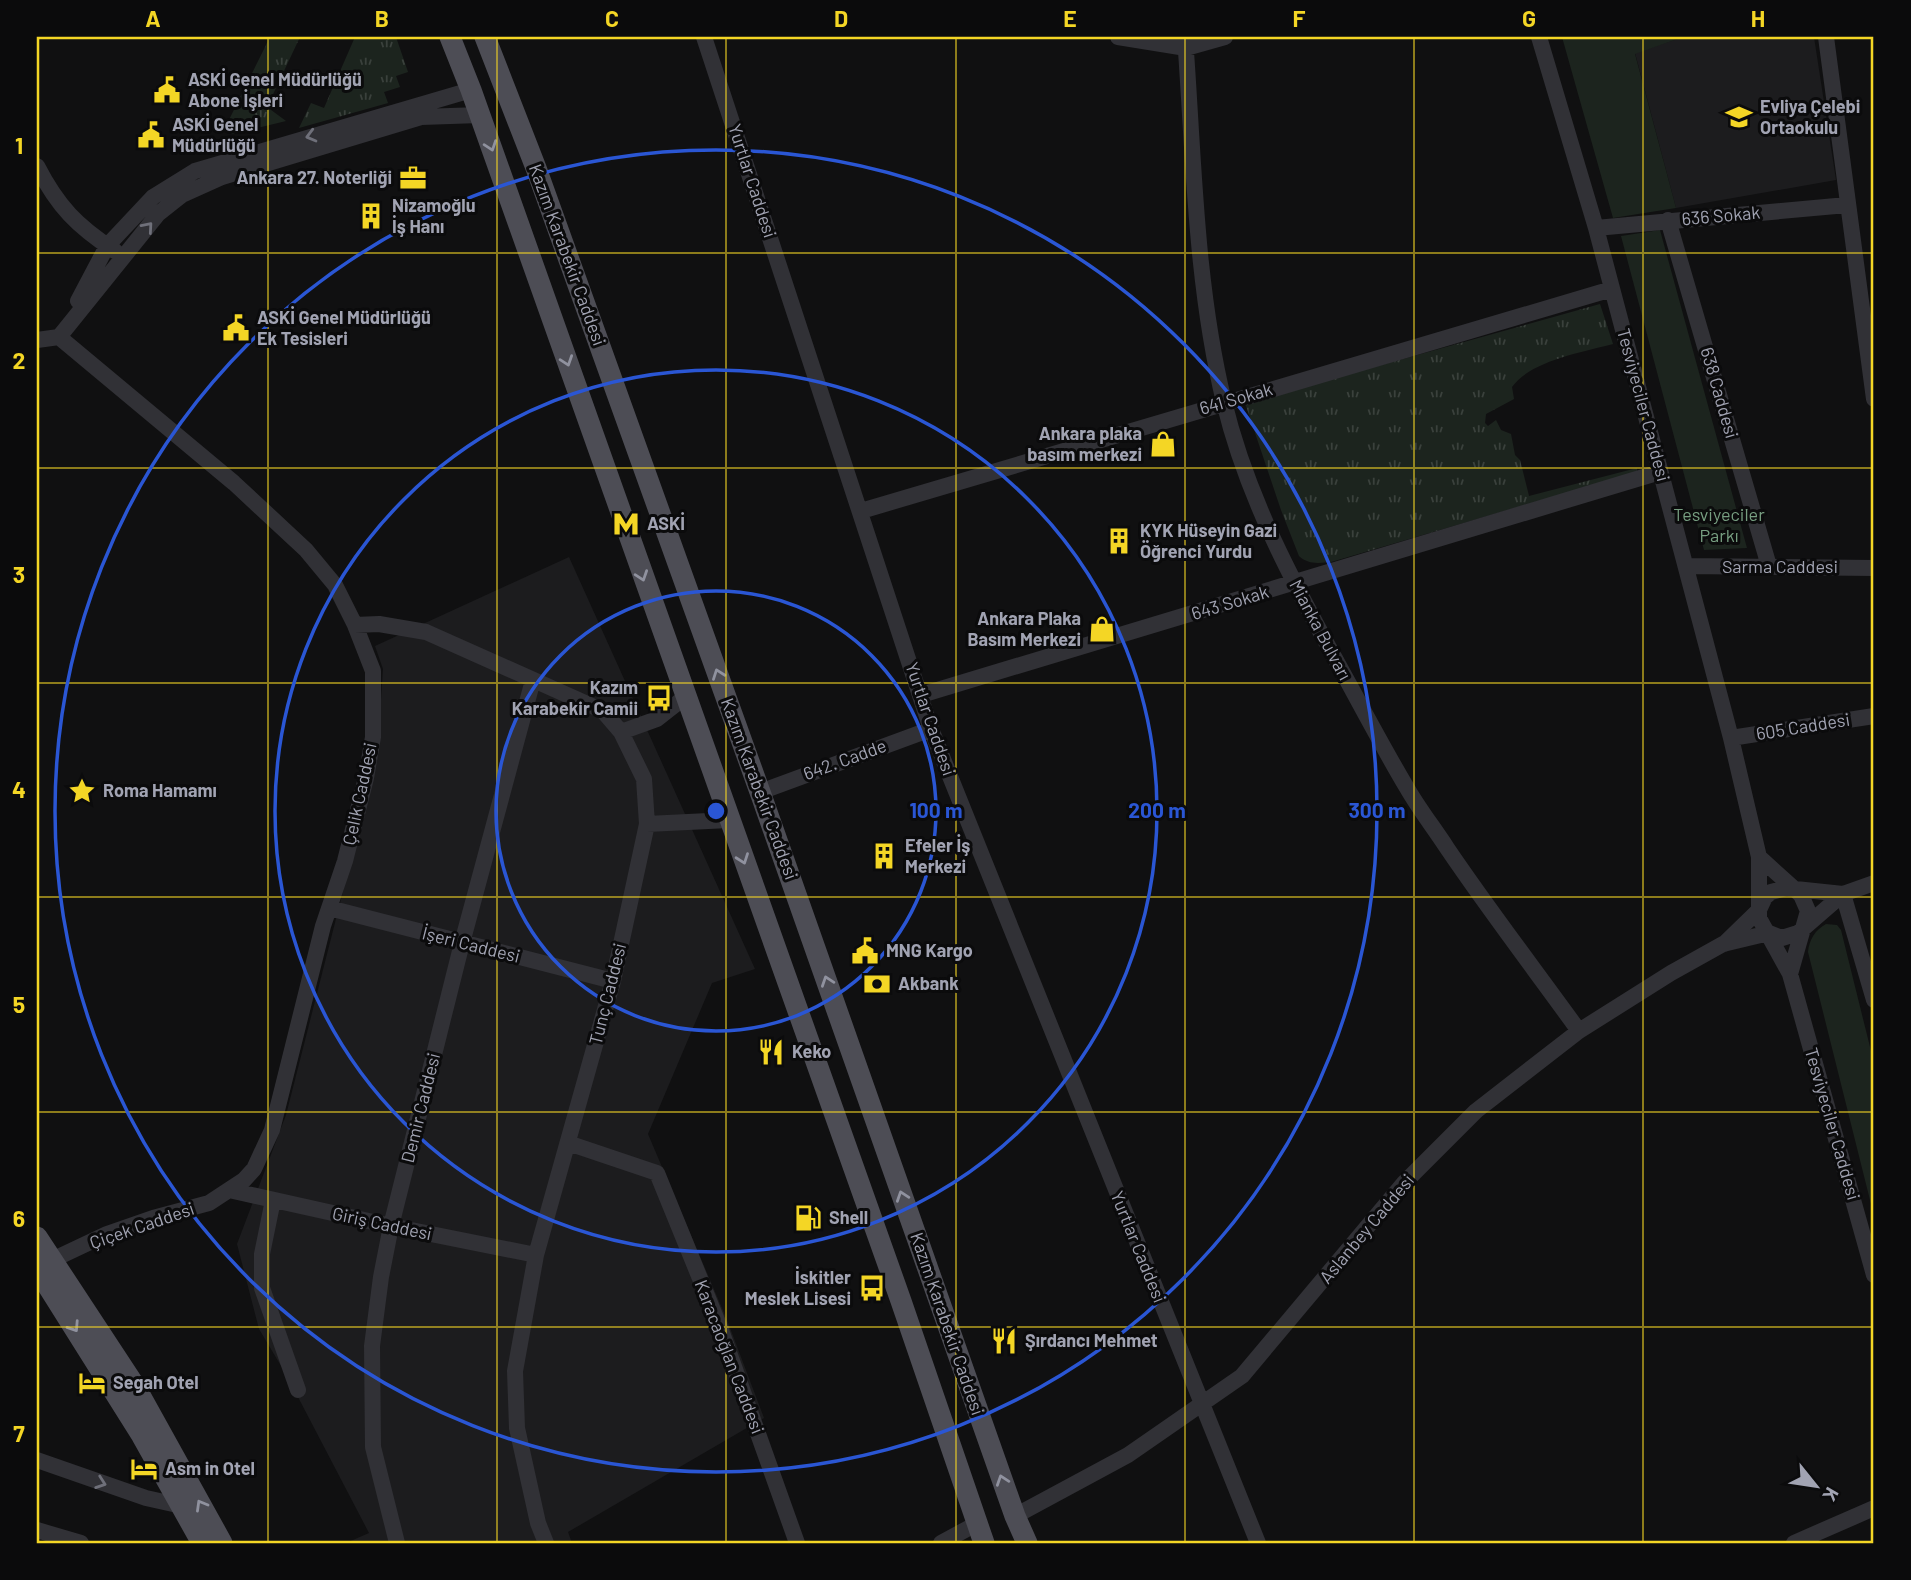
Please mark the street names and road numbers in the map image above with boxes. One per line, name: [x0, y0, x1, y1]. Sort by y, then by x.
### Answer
street label: Yurtlar Caddesi: [724, 121, 782, 240]
street label: Kazım Karabekir Caddesi: [525, 161, 611, 349]
street label: 636 Sokak: [1681, 201, 1761, 229]
street label: Tesviyeciler Caddesi: [1613, 326, 1675, 484]
street label: 638 Caddesi: [1696, 345, 1743, 441]
street label: 641 Sokak: [1197, 377, 1275, 419]
street label: Sarma Caddesi: [1722, 555, 1838, 577]
street label: Mianka Bulvarı: [1285, 575, 1357, 684]
street label: 643 Sokak: [1189, 580, 1271, 624]
street label: Yurtlar Caddesi: [901, 659, 961, 778]
street label: Kazım Karabekir Caddesi: [717, 695, 803, 883]
street label: 605 Caddesi: [1754, 708, 1851, 744]
street label: 642. Cadde: [800, 734, 889, 784]
street label: Çelik Caddesi: [337, 741, 381, 847]
street label: İşeri Caddesi: [420, 921, 522, 967]
street label: Tunç Caddesi: [584, 941, 630, 1047]
street label: Tesviyeciler Caddesi: [1801, 1045, 1865, 1202]
street label: Demir Caddesi: [396, 1050, 444, 1165]
street label: Aslanbey Caddesi: [1314, 1169, 1418, 1287]
street label: Yurtlar Caddesi: [1107, 1188, 1171, 1306]
street label: Çiçek Caddesi: [86, 1197, 197, 1253]
street label: Giriş Caddesi: [330, 1202, 434, 1244]
street label: Kazım Karabekir Caddesi: [906, 1229, 990, 1418]
street label: Karacaoğlan Caddesi: [690, 1277, 769, 1437]

